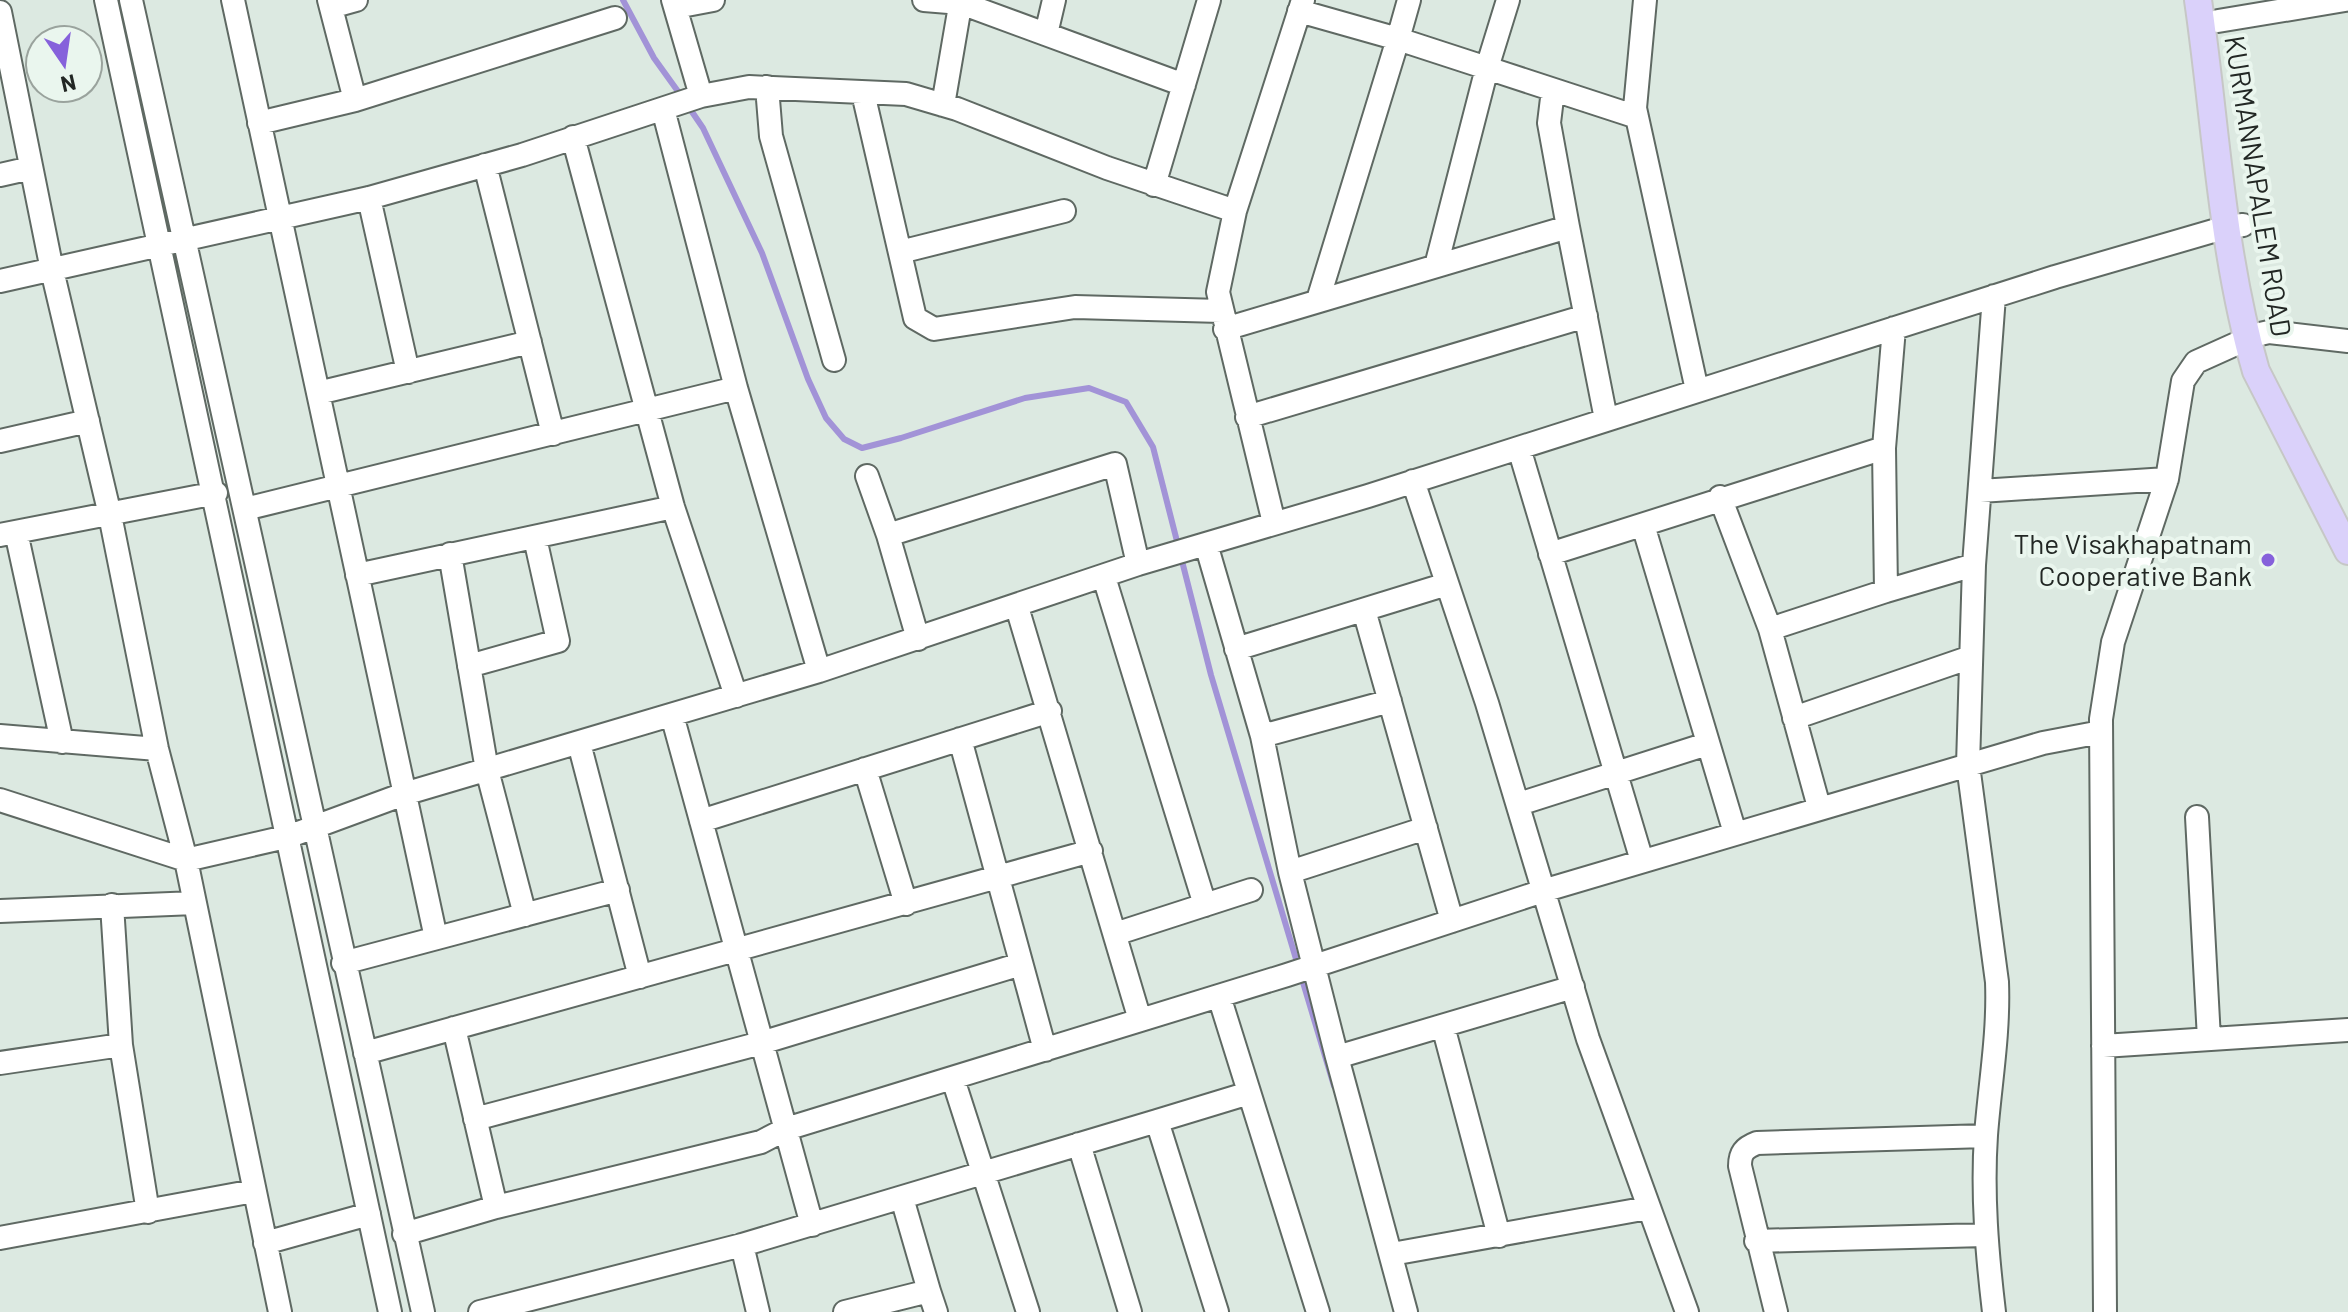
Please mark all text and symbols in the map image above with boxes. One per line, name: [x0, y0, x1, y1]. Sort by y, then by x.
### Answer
north arrow: [24, 24, 104, 104]
street label: KURMANNAPALEM ROAD: [2218, 33, 2300, 339]
text: N: [59, 70, 79, 99]
place label: The Visakhapatnam Cooperative Bank: [2013, 526, 2252, 592]
marker: The Visakhapatnam Cooperative Bank: [2259, 551, 2277, 569]

